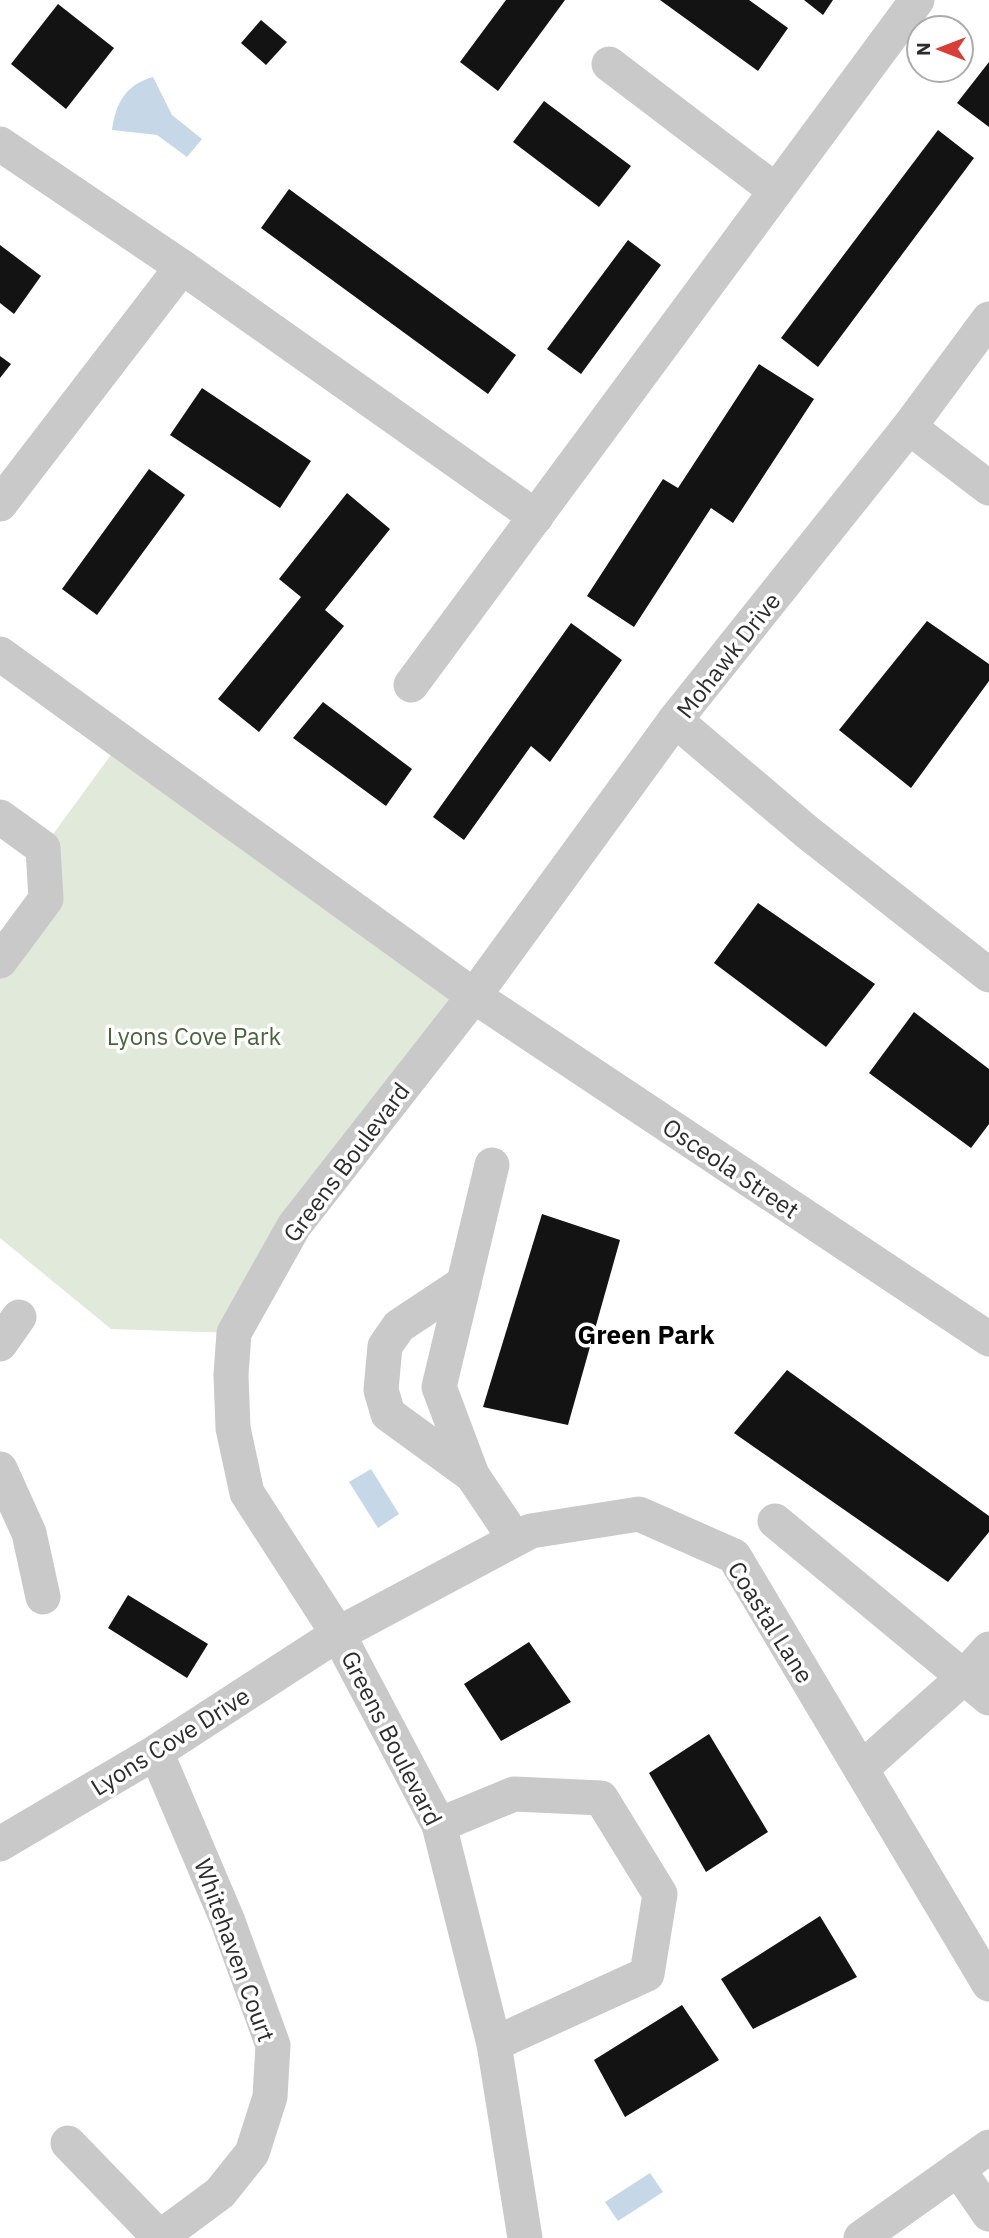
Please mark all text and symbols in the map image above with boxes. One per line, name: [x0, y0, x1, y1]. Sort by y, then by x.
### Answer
north arrow: [905, 14, 975, 84]
text: N: [911, 42, 935, 56]
street label: Mohawk Drive: [669, 585, 787, 725]
park label: Lyons Cove Park: [107, 1020, 282, 1052]
street label: Greens Boulevard: [275, 1076, 417, 1248]
street label: Osceola Street: [657, 1111, 805, 1225]
district label: Green Park: [578, 1317, 714, 1351]
street label: Coastal Lane: [721, 1555, 821, 1689]
street label: Greens Boulevard: [334, 1645, 450, 1831]
street label: Lyons Cove Drive: [84, 1679, 256, 1803]
street label: Whitehaven Court: [187, 1854, 283, 2046]

